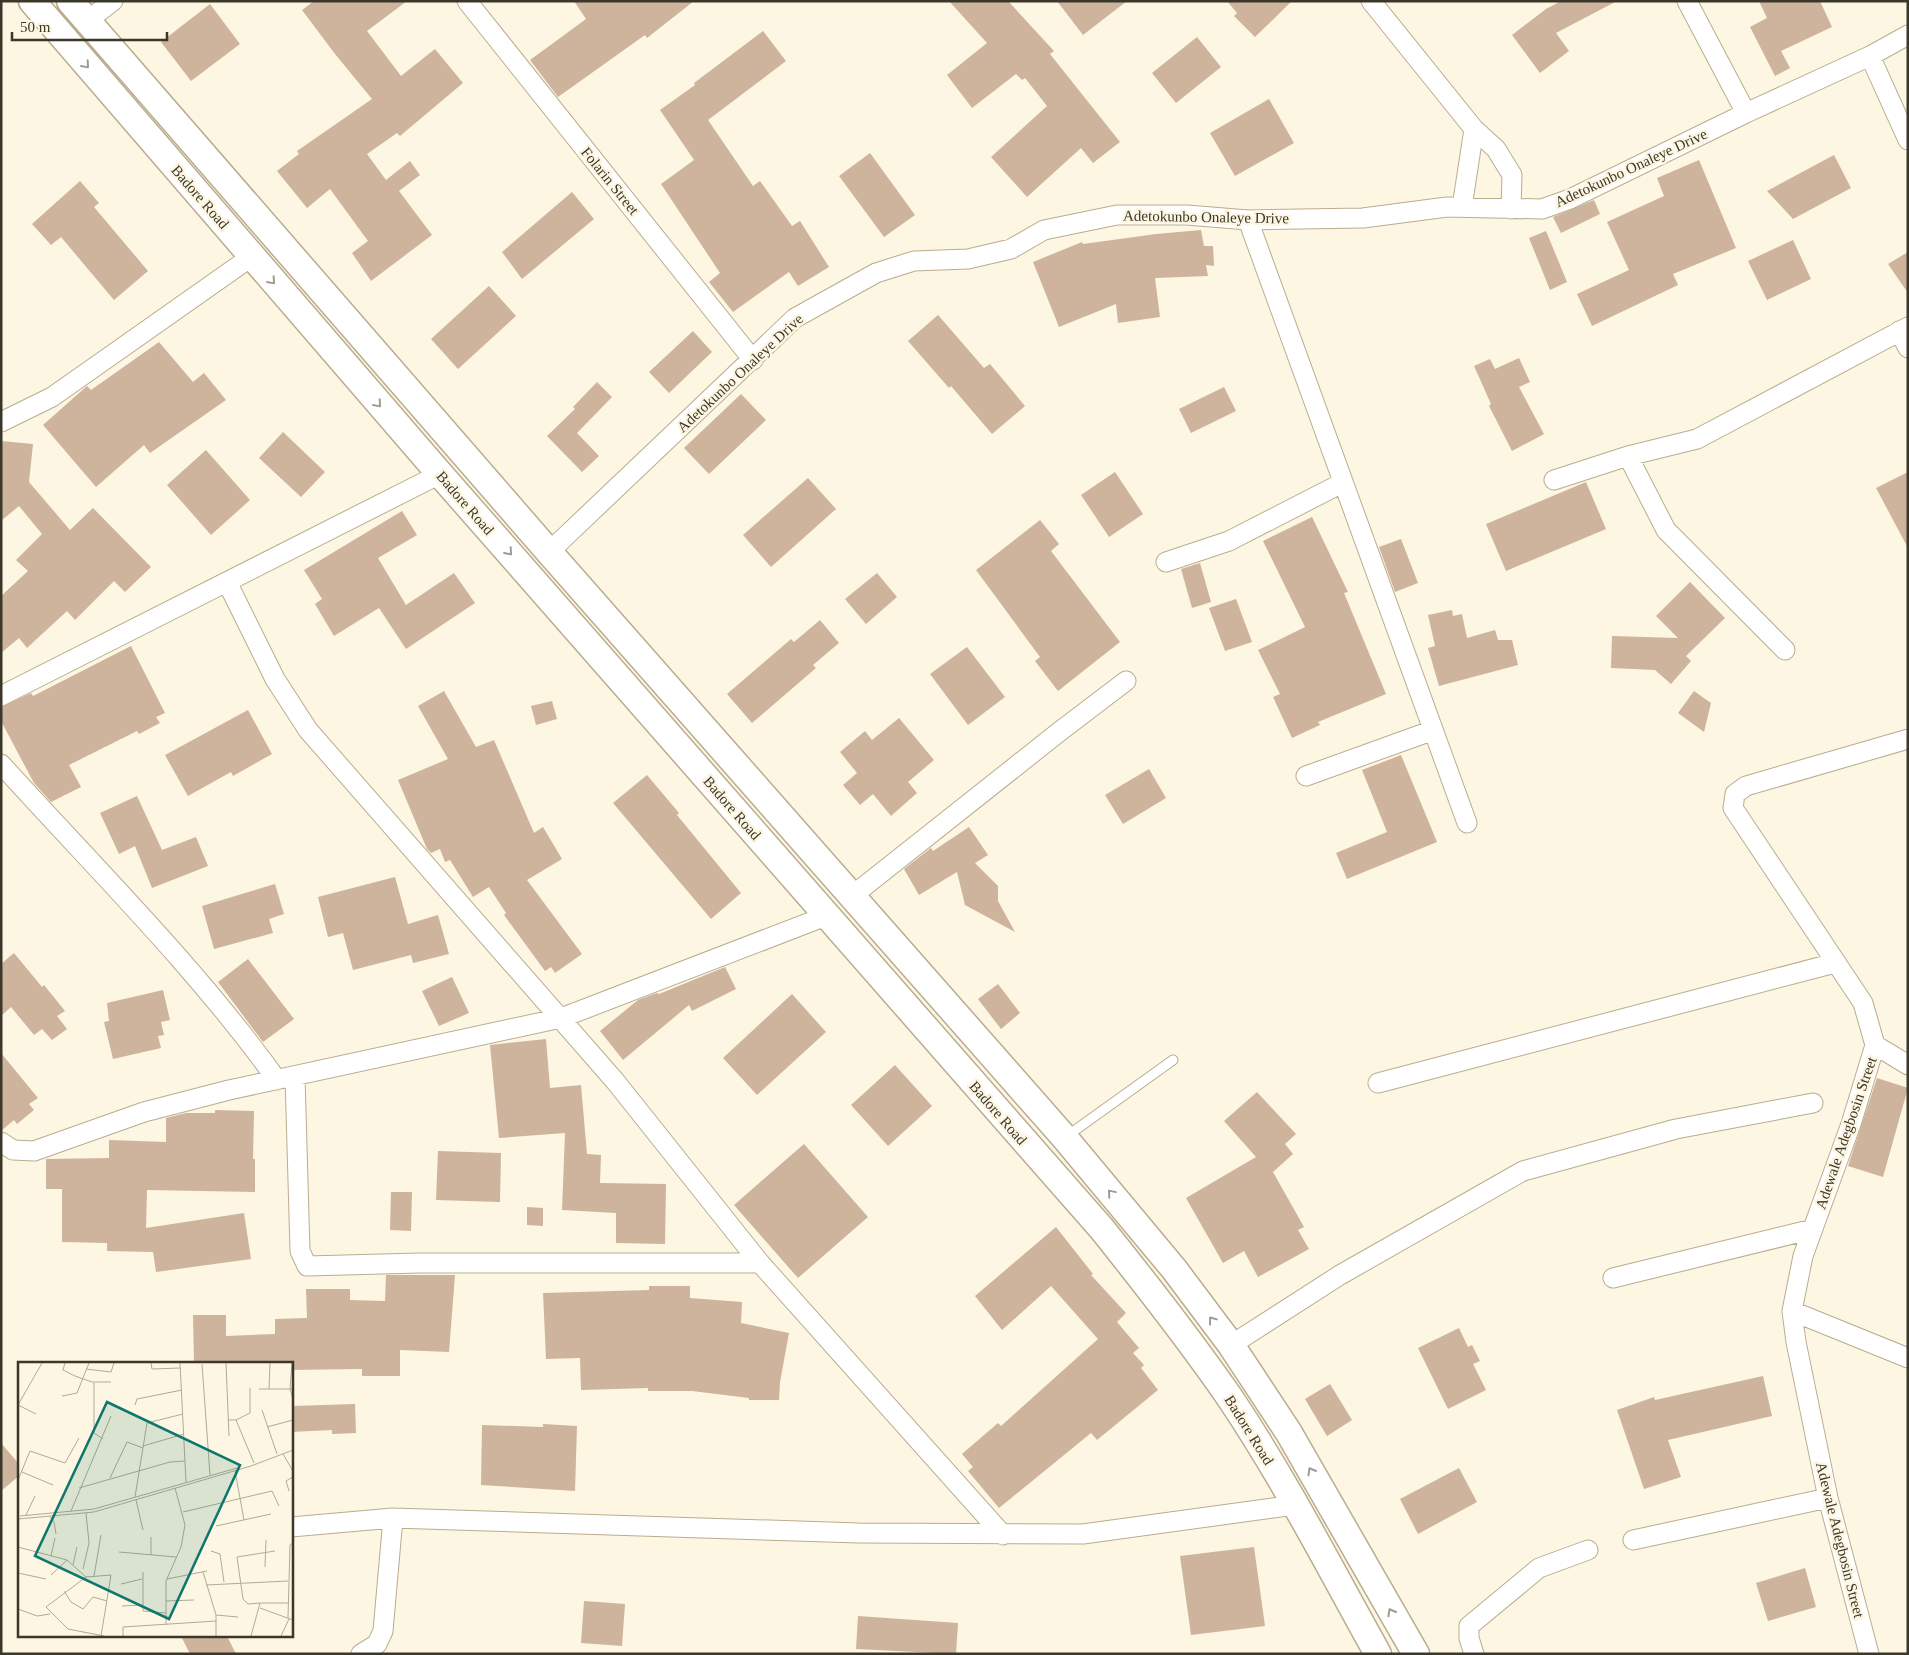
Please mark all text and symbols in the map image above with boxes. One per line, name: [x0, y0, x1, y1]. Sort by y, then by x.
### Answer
scale bar: [12, 10, 168, 42]
text: 50 m: [20, 19, 51, 35]
one-way arrow: [80, 59, 89, 68]
street label: Adetokunbo Onaleye Drive: [1552, 126, 1710, 210]
street label: Folarin Street: [578, 144, 643, 219]
street label: Badore Road: [168, 162, 232, 232]
street label: Adetokunbo Onaleye Drive: [1123, 208, 1289, 226]
one-way arrow: [266, 275, 275, 284]
street label: Adetokunbo Onaleye Drive: [674, 310, 806, 435]
one-way arrow: [373, 398, 382, 407]
street label: Badore Road: [433, 468, 497, 538]
one-way arrow: [503, 547, 512, 556]
street label: Badore Road: [700, 773, 764, 843]
street label: Adewale Adegbosin Street: [1812, 1054, 1880, 1211]
street label: Badore Road: [966, 1078, 1030, 1148]
one-way arrow: [1109, 1190, 1117, 1199]
one-way arrow: [1209, 1316, 1218, 1326]
inset map: [18, 1362, 292, 1638]
street label: Badore Road: [1221, 1392, 1277, 1468]
street label: Adewale Adegbosin Street: [1813, 1460, 1867, 1620]
one-way arrow: [1307, 1467, 1317, 1476]
one-way arrow: [1388, 1608, 1398, 1617]

